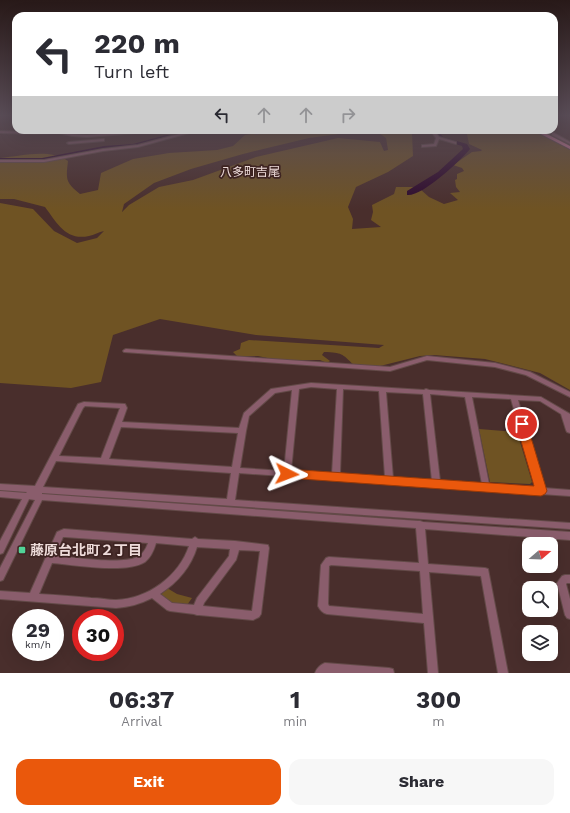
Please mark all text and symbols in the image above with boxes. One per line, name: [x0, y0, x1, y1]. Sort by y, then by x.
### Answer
text: 220 m: [94, 27, 180, 60]
icon: left: [28, 28, 80, 80]
text: Turn left: [94, 61, 169, 82]
icon: left: [211, 104, 233, 126]
icon: ahead: [253, 104, 275, 126]
icon: ahead: [295, 104, 317, 126]
icon: right: [337, 104, 359, 126]
district label: 八多町吉尾: [220, 165, 280, 179]
pin: [505, 407, 539, 441]
icon: arrive: [511, 413, 533, 435]
position arrow: [266, 453, 308, 495]
north arrow: [522, 537, 558, 573]
map controls: [522, 537, 558, 661]
place label: 藤原台北町２丁目: [30, 542, 142, 558]
marker: 藤原台北町２丁目: [17, 545, 27, 555]
button: search: [522, 581, 558, 617]
speed limit sign: 30: [72, 609, 124, 661]
text: 29: [26, 618, 50, 642]
button: layers: [522, 625, 558, 661]
text: km/h: [25, 639, 51, 650]
text: 06:37: [109, 686, 174, 714]
text: 1: [290, 686, 300, 714]
text: 300: [416, 686, 461, 714]
text: Arrival: [121, 714, 162, 729]
text: min: [283, 714, 307, 729]
text: m: [432, 714, 445, 729]
button: Exit: [16, 759, 281, 805]
button: Share: [289, 759, 554, 805]

